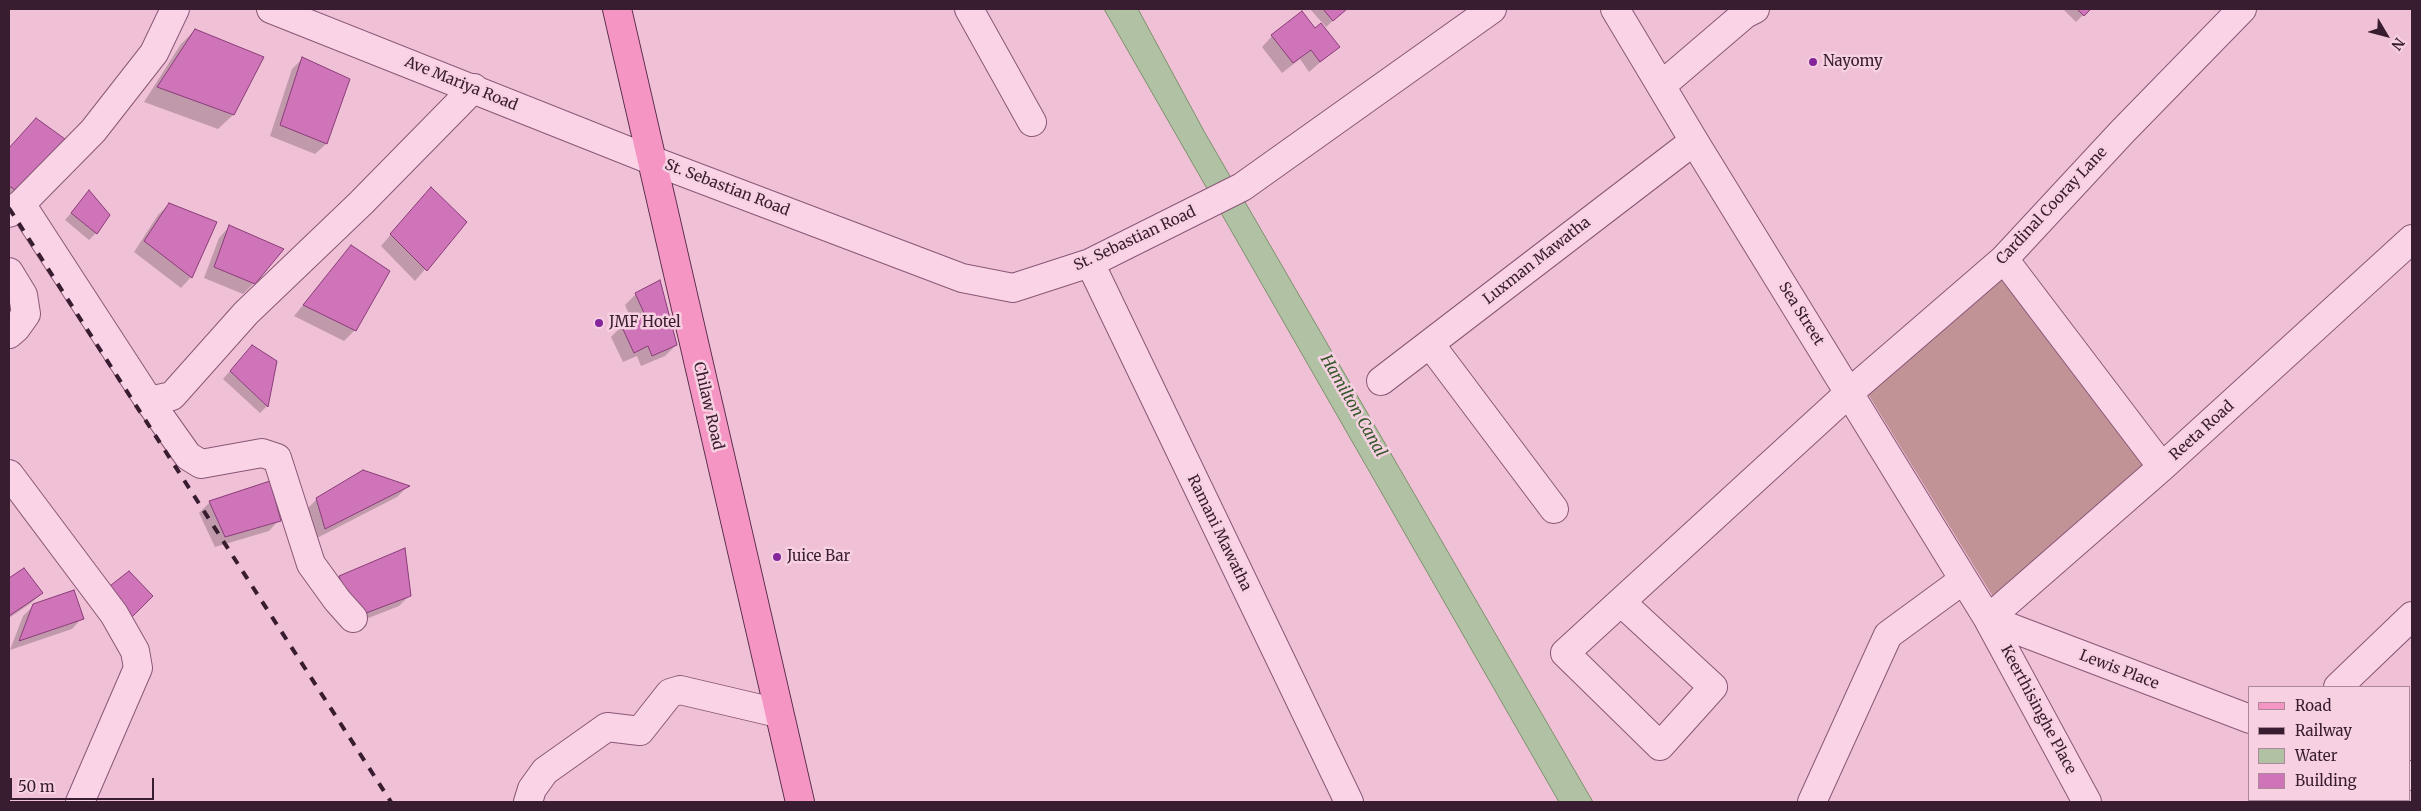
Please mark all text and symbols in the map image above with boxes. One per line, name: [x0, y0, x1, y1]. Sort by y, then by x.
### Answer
north arrow: [2361, 10, 2411, 60]
text: N: [2387, 34, 2408, 54]
street label: Ave Mariya Road: [402, 53, 520, 115]
place label: Nayomy: [1823, 53, 1883, 71]
marker: Nayomy: [1807, 56, 1819, 68]
street label: Cardinal Cooray Lane: [1993, 143, 2111, 269]
street label: St. Sebastian Road: [662, 156, 792, 220]
street label: St. Sebastian Road: [1071, 203, 1199, 275]
street label: Luxman Mawatha: [1480, 214, 1594, 308]
street label: Sea Street: [1774, 279, 1828, 349]
place label: JMF Hotel: [609, 314, 681, 332]
marker: JMF Hotel: [593, 317, 605, 329]
water label: Hamilton Canal: [1316, 351, 1390, 461]
street label: Chilaw Road: [689, 360, 727, 452]
street label: Reeta Road: [2166, 397, 2238, 465]
street label: Ramani Mawatha: [1183, 472, 1255, 594]
place label: Juice Bar: [787, 548, 850, 566]
marker: Juice Bar: [771, 551, 783, 563]
street label: Keerthisinghe Place: [1996, 643, 2080, 777]
street label: Lewis Place: [2077, 647, 2161, 693]
legend: [2248, 686, 2411, 801]
text: Road: [2295, 696, 2331, 715]
text: Railway: [2295, 721, 2352, 740]
text: Water: [2295, 746, 2337, 765]
scale bar: [12, 768, 156, 800]
text: Building: [2295, 771, 2357, 790]
text: 50 m: [18, 777, 55, 796]

